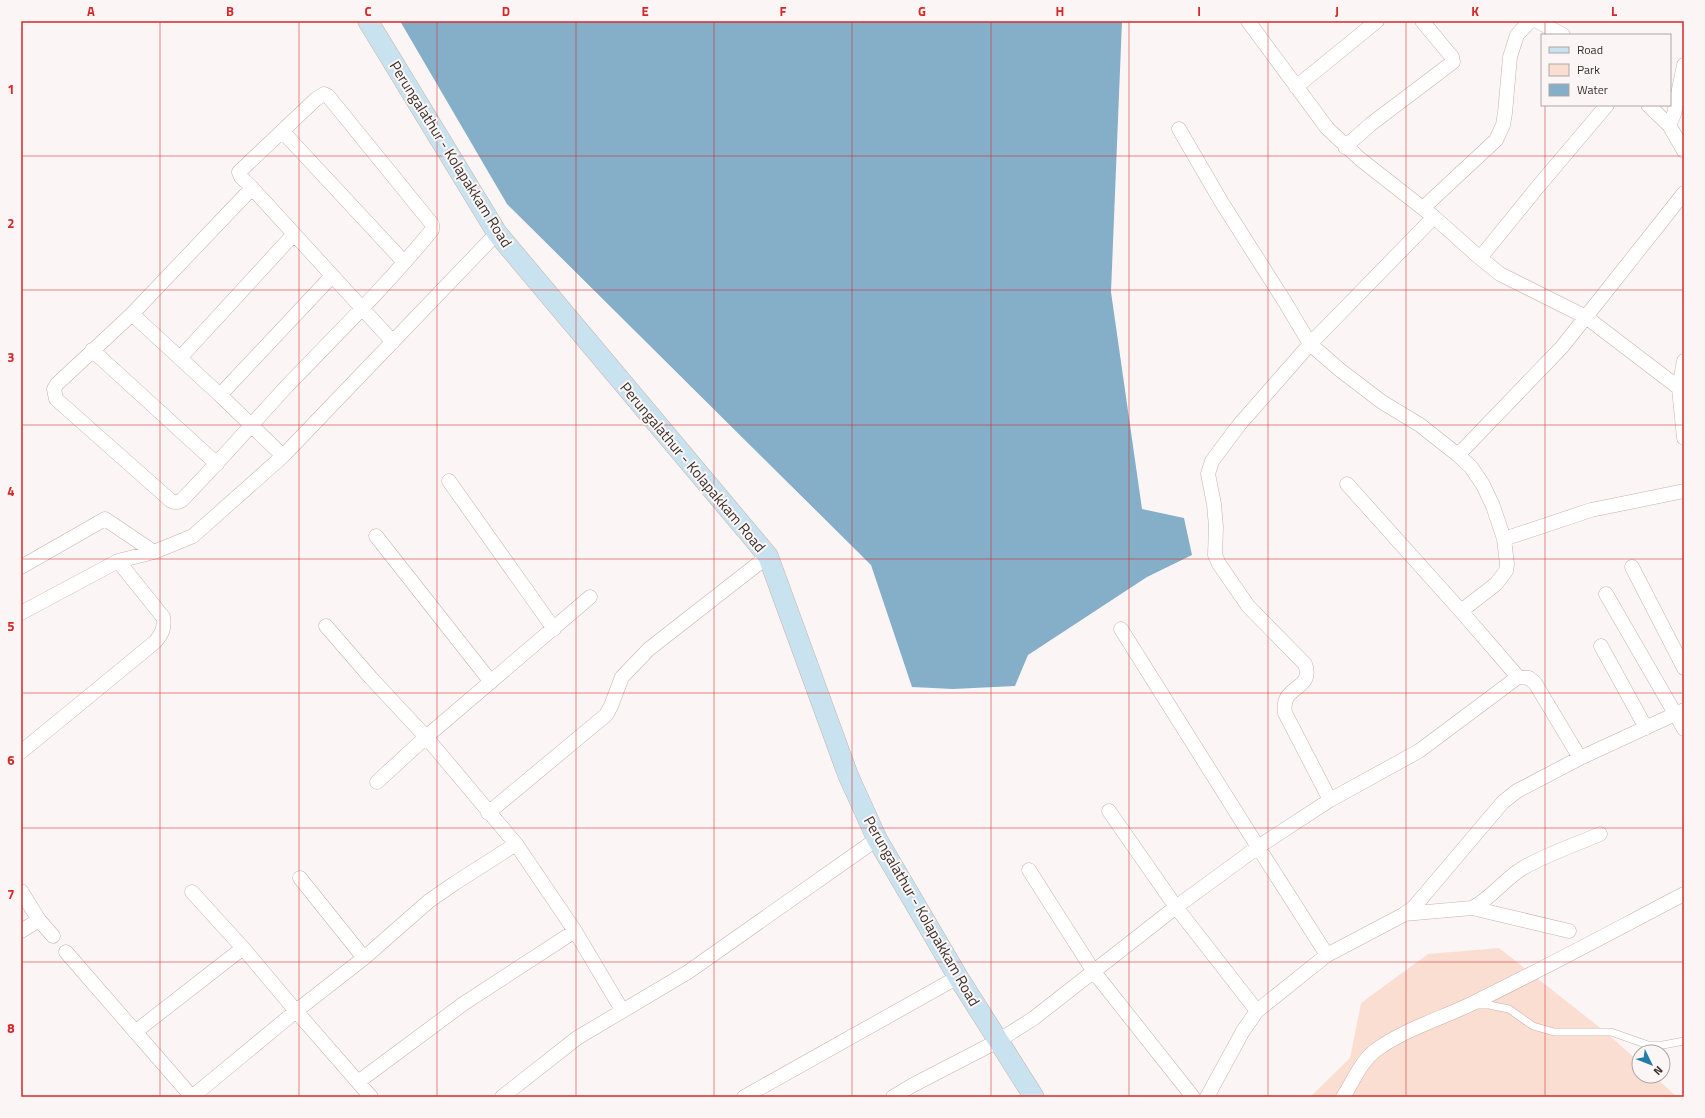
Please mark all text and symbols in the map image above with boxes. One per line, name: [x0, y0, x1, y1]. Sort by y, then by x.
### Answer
text: A: [87, 1, 95, 21]
text: B: [226, 1, 234, 21]
text: C: [364, 1, 372, 21]
text: D: [502, 1, 510, 21]
text: E: [641, 1, 649, 21]
text: F: [780, 1, 787, 21]
text: G: [918, 1, 926, 21]
text: H: [1056, 1, 1064, 21]
text: I: [1197, 1, 1201, 21]
text: J: [1335, 1, 1339, 21]
text: K: [1471, 1, 1479, 21]
text: L: [1611, 1, 1617, 21]
legend: [1541, 34, 1671, 106]
text: Road: [1577, 40, 1603, 59]
street label: Perungalathur - Kolapakkam Road: [384, 56, 518, 252]
text: Park: [1577, 60, 1600, 79]
text: 1: [7, 79, 15, 99]
text: Water: [1577, 80, 1608, 99]
text: 2: [7, 213, 15, 233]
text: 3: [7, 347, 15, 367]
street label: Perungalathur - Kolapakkam Road: [615, 377, 771, 557]
text: 4: [7, 481, 15, 501]
text: 5: [7, 616, 15, 636]
text: 6: [7, 750, 15, 770]
street label: Perungalathur - Kolapakkam Road: [858, 812, 986, 1010]
text: 7: [7, 884, 15, 904]
text: 8: [7, 1018, 15, 1038]
north arrow: [1631, 1044, 1671, 1084]
text: N: [1650, 1063, 1667, 1079]

